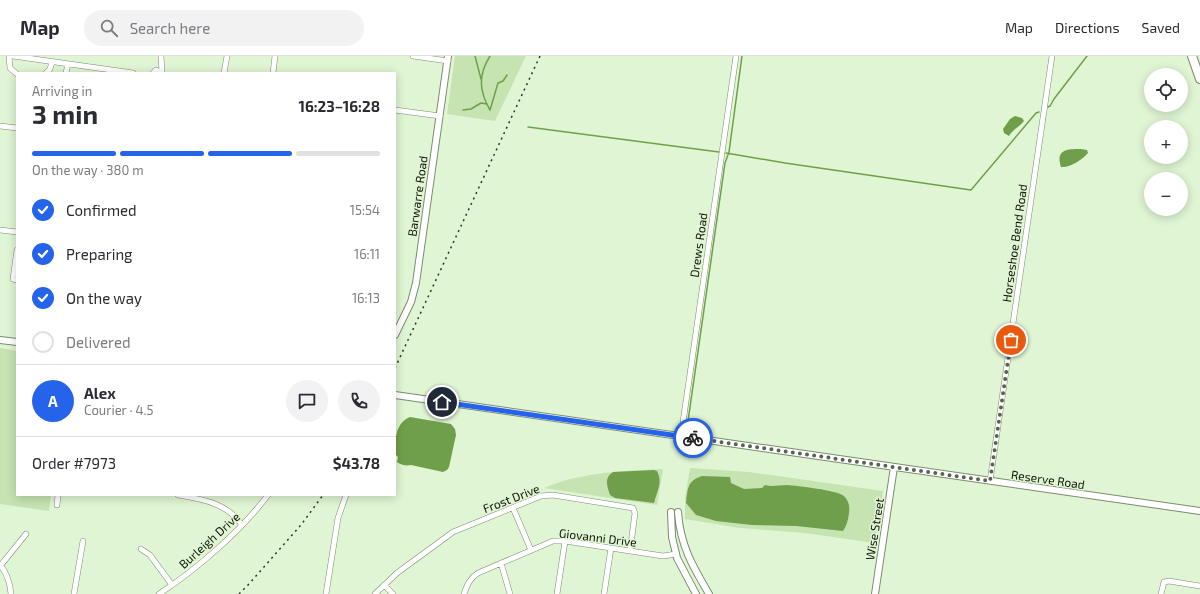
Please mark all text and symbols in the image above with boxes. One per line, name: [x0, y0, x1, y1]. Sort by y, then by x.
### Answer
search box: [84, 10, 364, 46]
text: Map: [20, 16, 60, 39]
icon: search: [98, 17, 120, 39]
text: Search here: [130, 19, 210, 37]
text: Map: [1005, 19, 1033, 36]
text: Directions: [1055, 19, 1120, 36]
text: Saved: [1142, 19, 1180, 36]
map controls: [1144, 68, 1188, 216]
button: locate: [1144, 68, 1188, 112]
text: Arriving in: [32, 83, 92, 99]
text: 16:23–16:28: [298, 97, 380, 115]
text: 3 min: [32, 98, 98, 129]
button: +: [1144, 120, 1188, 164]
street label: Barwarre Road: [404, 155, 430, 237]
text: On the way · 380 m: [32, 162, 144, 178]
button: −: [1144, 172, 1188, 216]
street label: Horseshoe Bend Road: [999, 183, 1029, 303]
icon: check: [32, 199, 54, 221]
text: Confirmed: [66, 201, 137, 219]
text: 15:54: [350, 202, 380, 218]
street label: Drews Road: [687, 212, 709, 278]
icon: check: [32, 243, 54, 265]
text: Preparing: [66, 245, 132, 263]
text: 16:11: [354, 246, 380, 262]
icon: check: [32, 287, 54, 309]
text: On the way: [66, 289, 142, 307]
text: 16:13: [352, 290, 380, 306]
pin: [994, 323, 1028, 357]
icon: bag: [1000, 329, 1022, 351]
text: Delivered: [66, 333, 131, 351]
button: chat: [286, 380, 328, 422]
button: phone: [338, 380, 380, 422]
text: Alex: [84, 384, 116, 402]
pin: [425, 385, 459, 419]
icon: home: [431, 391, 453, 413]
text: A: [48, 392, 58, 410]
text: Courier · 4.5: [84, 402, 153, 418]
courier: [673, 418, 713, 458]
icon: bike: [682, 427, 704, 449]
text: Order #7973: [32, 454, 116, 472]
text: $43.78: [333, 454, 380, 472]
street label: Reserve Road: [1010, 467, 1086, 491]
street label: Frost Drive: [481, 481, 541, 515]
street label: Wise Street: [862, 496, 886, 561]
street label: Burleigh Drive: [176, 509, 242, 571]
street label: Giovanni Drive: [558, 525, 638, 549]

